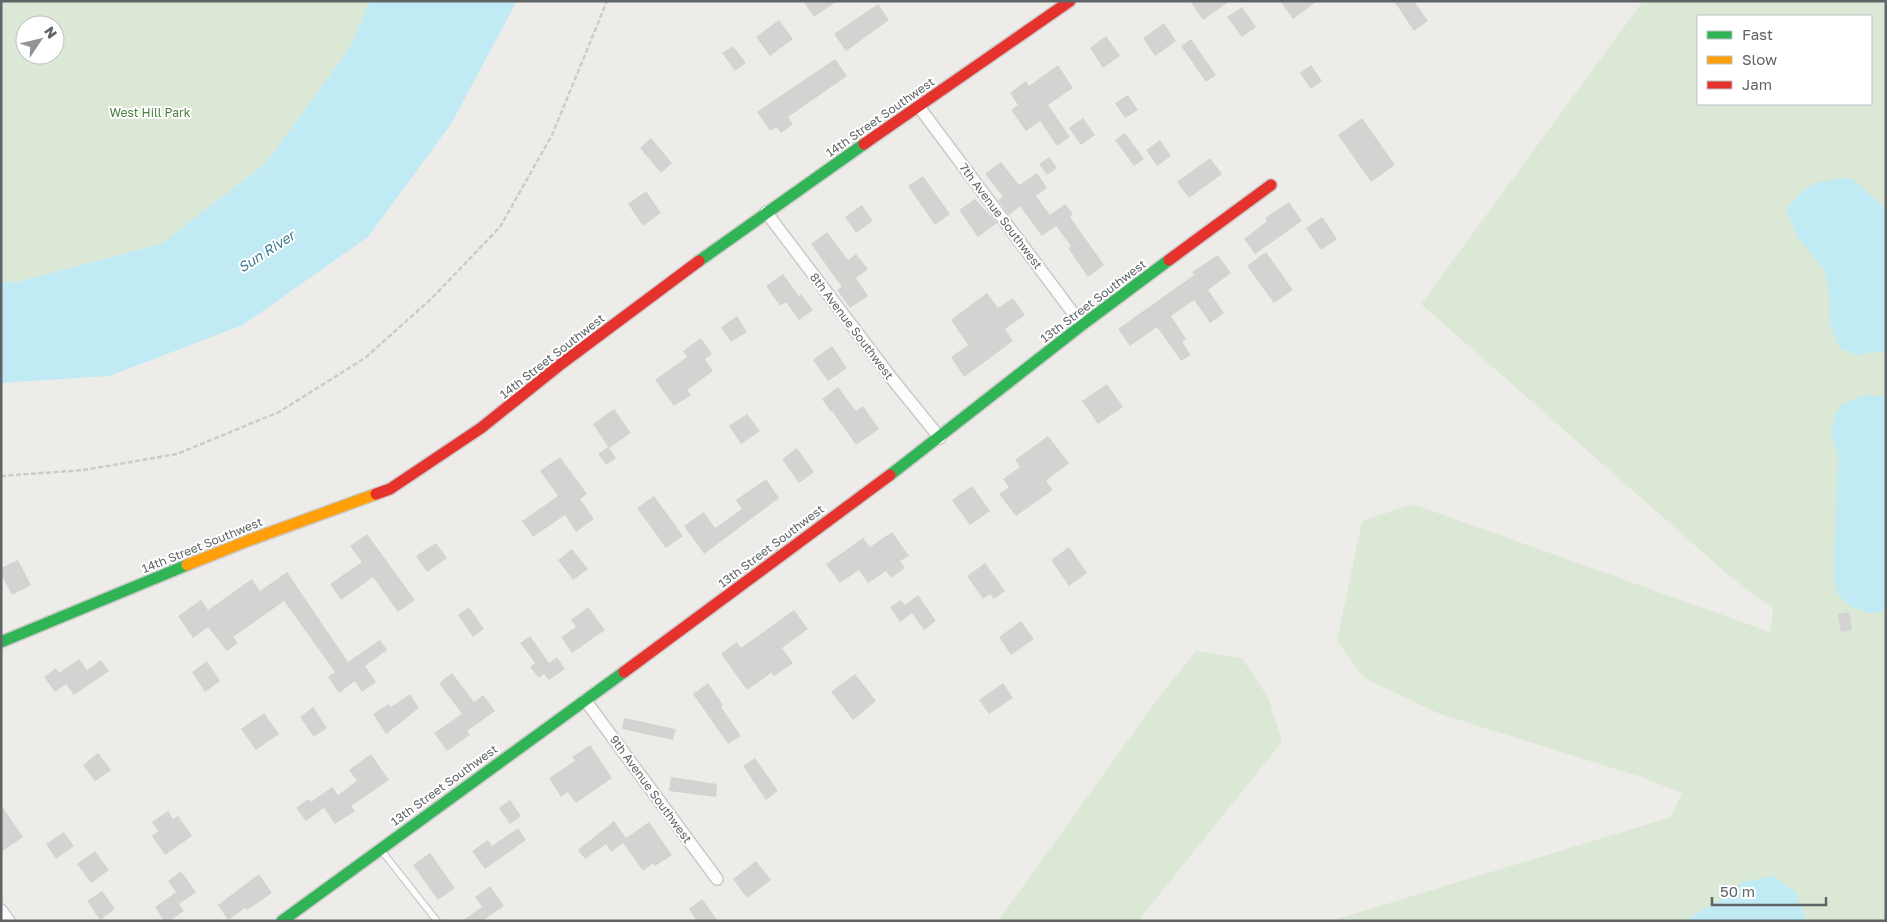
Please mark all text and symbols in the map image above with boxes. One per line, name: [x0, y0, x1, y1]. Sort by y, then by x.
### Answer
north arrow: [15, 15, 65, 65]
legend: [1697, 15, 1872, 105]
text: N: [41, 23, 61, 41]
text: Fast: [1742, 25, 1773, 43]
text: Slow: [1742, 50, 1777, 68]
street label: 14th Street Southwest: [823, 74, 937, 160]
text: Jam: [1742, 75, 1772, 93]
park label: West Hill Park: [109, 105, 191, 120]
street label: 7th Avenue Southwest: [956, 160, 1046, 272]
water label: Sun River: [235, 225, 300, 276]
street label: 13th Street Southwest: [1037, 256, 1149, 346]
street label: 8th Avenue Southwest: [807, 270, 897, 382]
street label: 14th Street Southwest: [497, 310, 608, 402]
street label: 13th Street Southwest: [715, 501, 827, 591]
street label: 14th Street Southwest: [139, 514, 265, 576]
street label: 9th Avenue Southwest: [607, 732, 695, 846]
street label: 13th Street Southwest: [388, 741, 501, 829]
scale bar: [1712, 874, 1826, 906]
text: 50 m: [1720, 882, 1755, 900]

